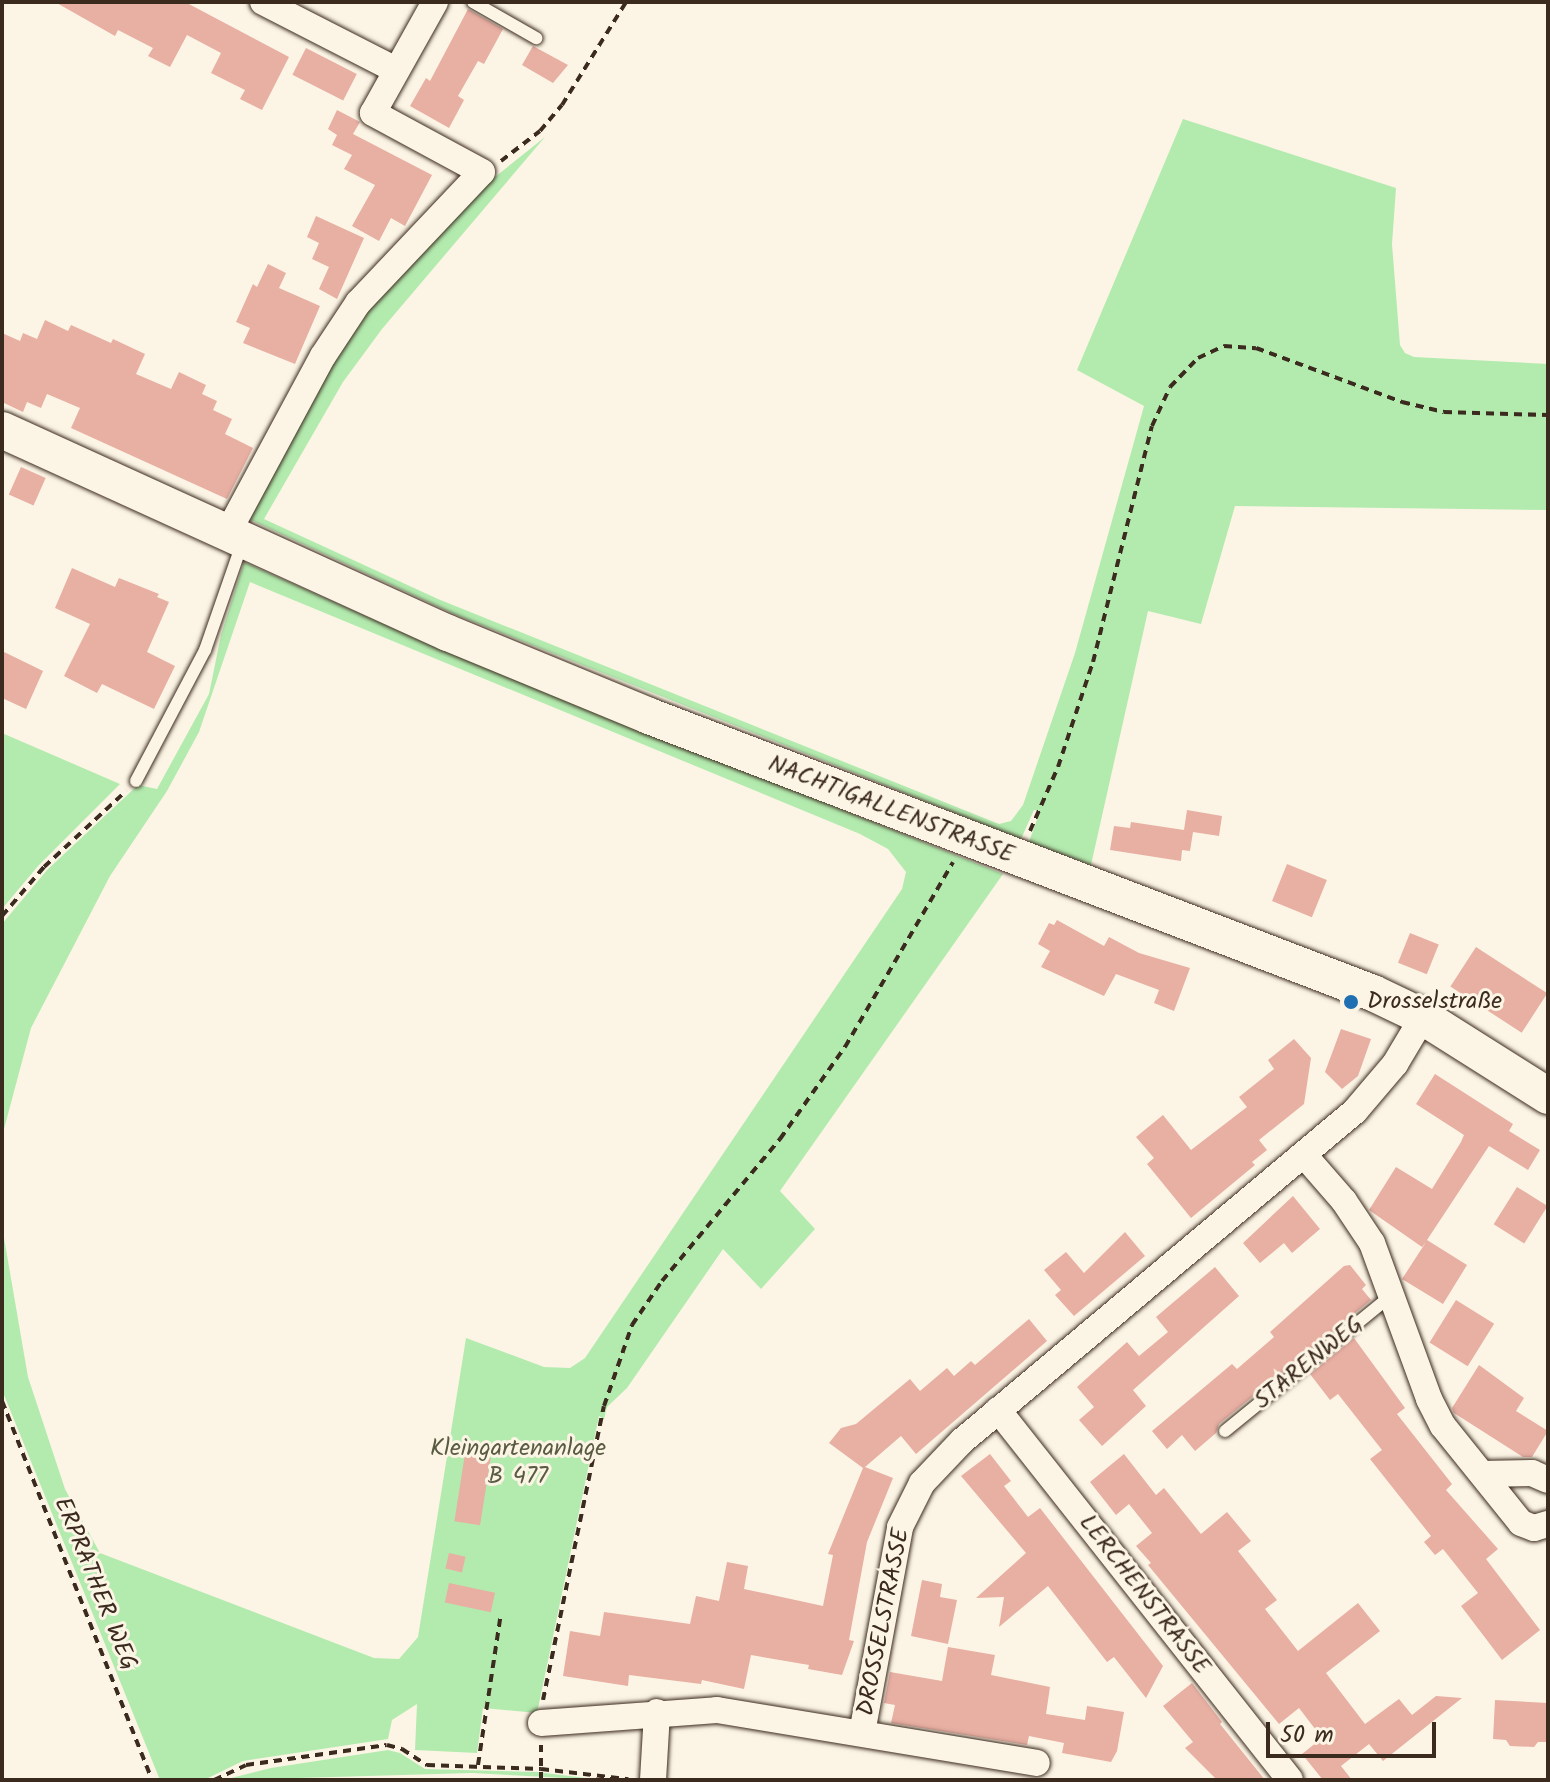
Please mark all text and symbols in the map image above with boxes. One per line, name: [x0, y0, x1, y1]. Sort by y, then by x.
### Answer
street label: NACHTIGALLENSTRASSE: [764, 750, 1018, 870]
place label: Drosselstraße: [1367, 988, 1502, 1016]
marker: Drosselstraße: [1342, 993, 1360, 1011]
street label: STARENWEG: [1249, 1310, 1369, 1416]
park label: Kleingartenanlage B 477: [430, 1435, 606, 1491]
street label: ERPRATHER WEG: [47, 1493, 143, 1675]
street label: LERCHENSTRASSE: [1072, 1509, 1216, 1681]
street label: DROSSELSTRASSE: [852, 1526, 916, 1718]
scale bar: [1270, 1706, 1440, 1756]
text: 50 m: [1280, 1716, 1334, 1755]

